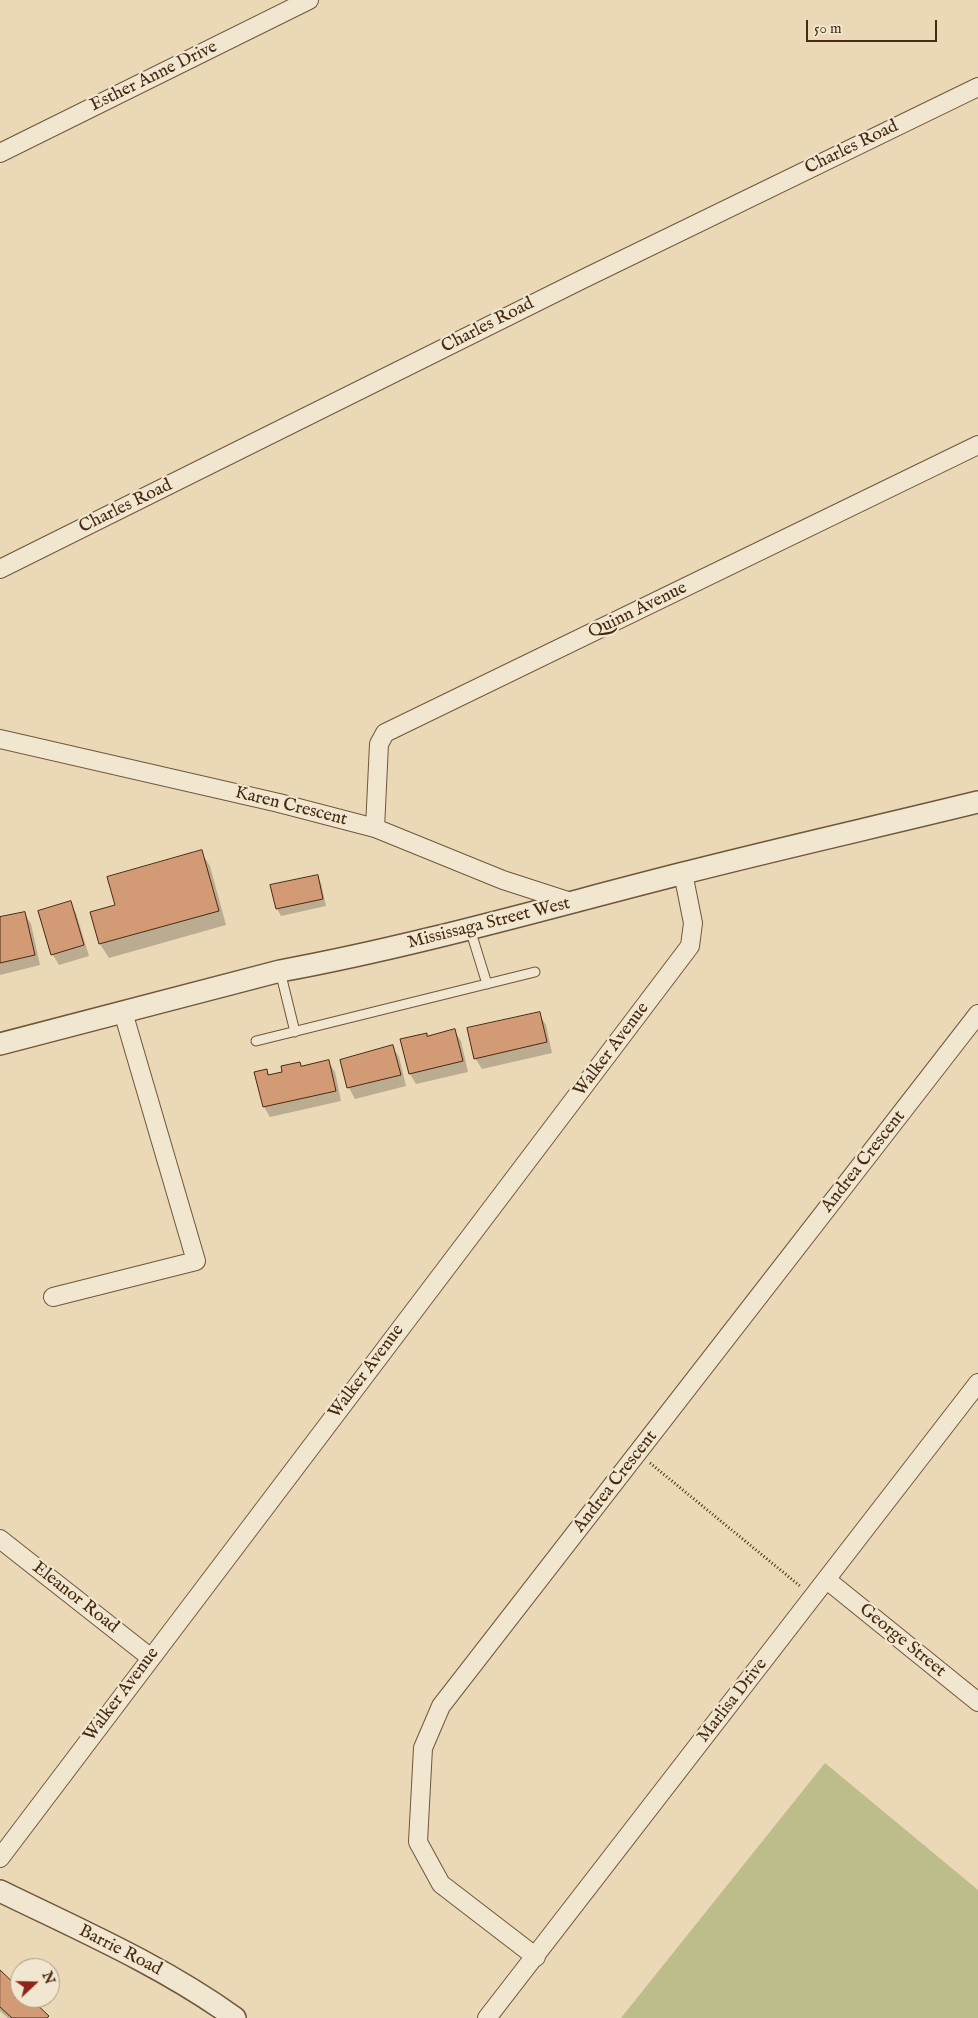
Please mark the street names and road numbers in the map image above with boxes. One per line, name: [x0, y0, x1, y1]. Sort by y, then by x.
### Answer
street label: Esther Anne Drive: [87, 37, 221, 117]
street label: Charles Road: [802, 116, 902, 180]
street label: Charles Road: [438, 293, 538, 359]
street label: Charles Road: [76, 475, 176, 539]
street label: Quinn Avenue: [585, 578, 691, 644]
street label: Karen Crescent: [233, 783, 349, 831]
street label: Mississaga Street West: [405, 893, 573, 955]
street label: Walker Avenue: [570, 999, 654, 1101]
street label: Andrea Crescent: [817, 1107, 911, 1217]
street label: Walker Avenue: [325, 1321, 409, 1423]
street label: Andrea Crescent: [569, 1427, 663, 1537]
street label: Eleanor Road: [27, 1558, 123, 1638]
street label: George Street: [854, 1599, 950, 1683]
street label: Walker Avenue: [80, 1644, 164, 1746]
street label: Marlisa Drive: [693, 1655, 773, 1747]
street label: Barrie Road: [75, 1921, 165, 1981]

